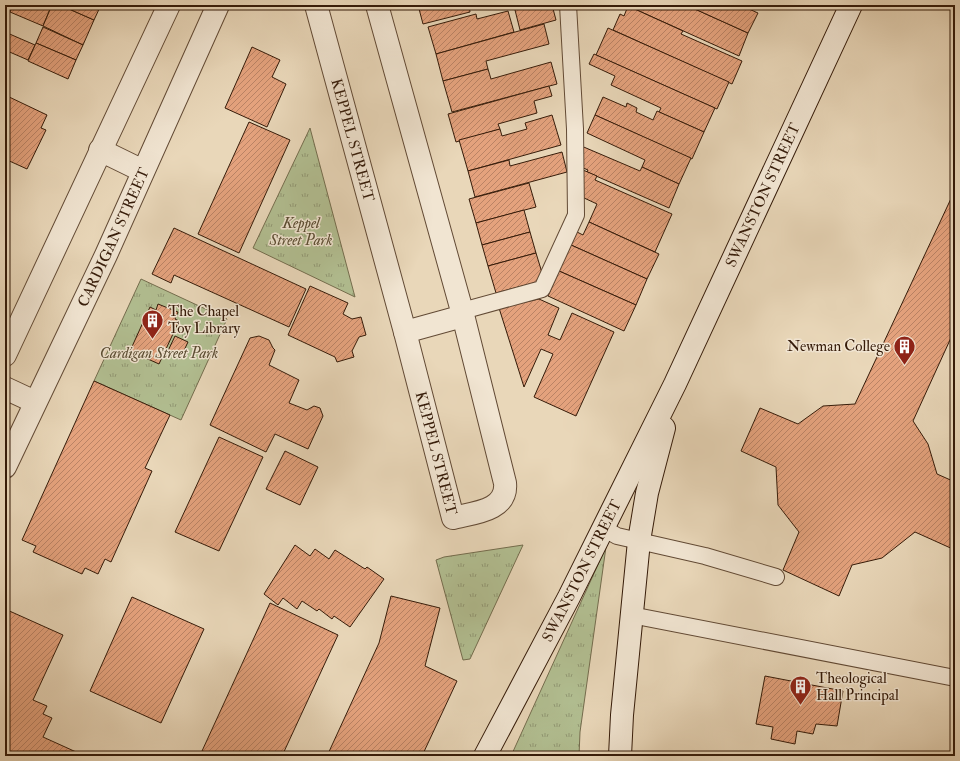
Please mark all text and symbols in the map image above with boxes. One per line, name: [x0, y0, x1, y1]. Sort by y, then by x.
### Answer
street label: KEPPEL STREET: [327, 76, 379, 204]
street label: SWANSTON STREET: [721, 120, 804, 270]
street label: CARDIGAN STREET: [73, 165, 153, 310]
park label: Keppel Street Park: [269, 214, 332, 250]
place label: The Chapel Toy Library: [168, 302, 241, 338]
building icon: The Chapel Toy Library: [140, 307, 166, 340]
building icon: Newman College: [892, 333, 918, 366]
place label: Newman College: [787, 337, 890, 356]
park label: Cardigan Street Park: [100, 344, 218, 363]
street label: KEPPEL STREET: [411, 389, 461, 517]
street label: SWANSTON STREET: [538, 496, 625, 645]
place label: Theological Hall Principal: [816, 669, 899, 706]
building icon: Theological Hall Principal: [787, 674, 813, 707]

